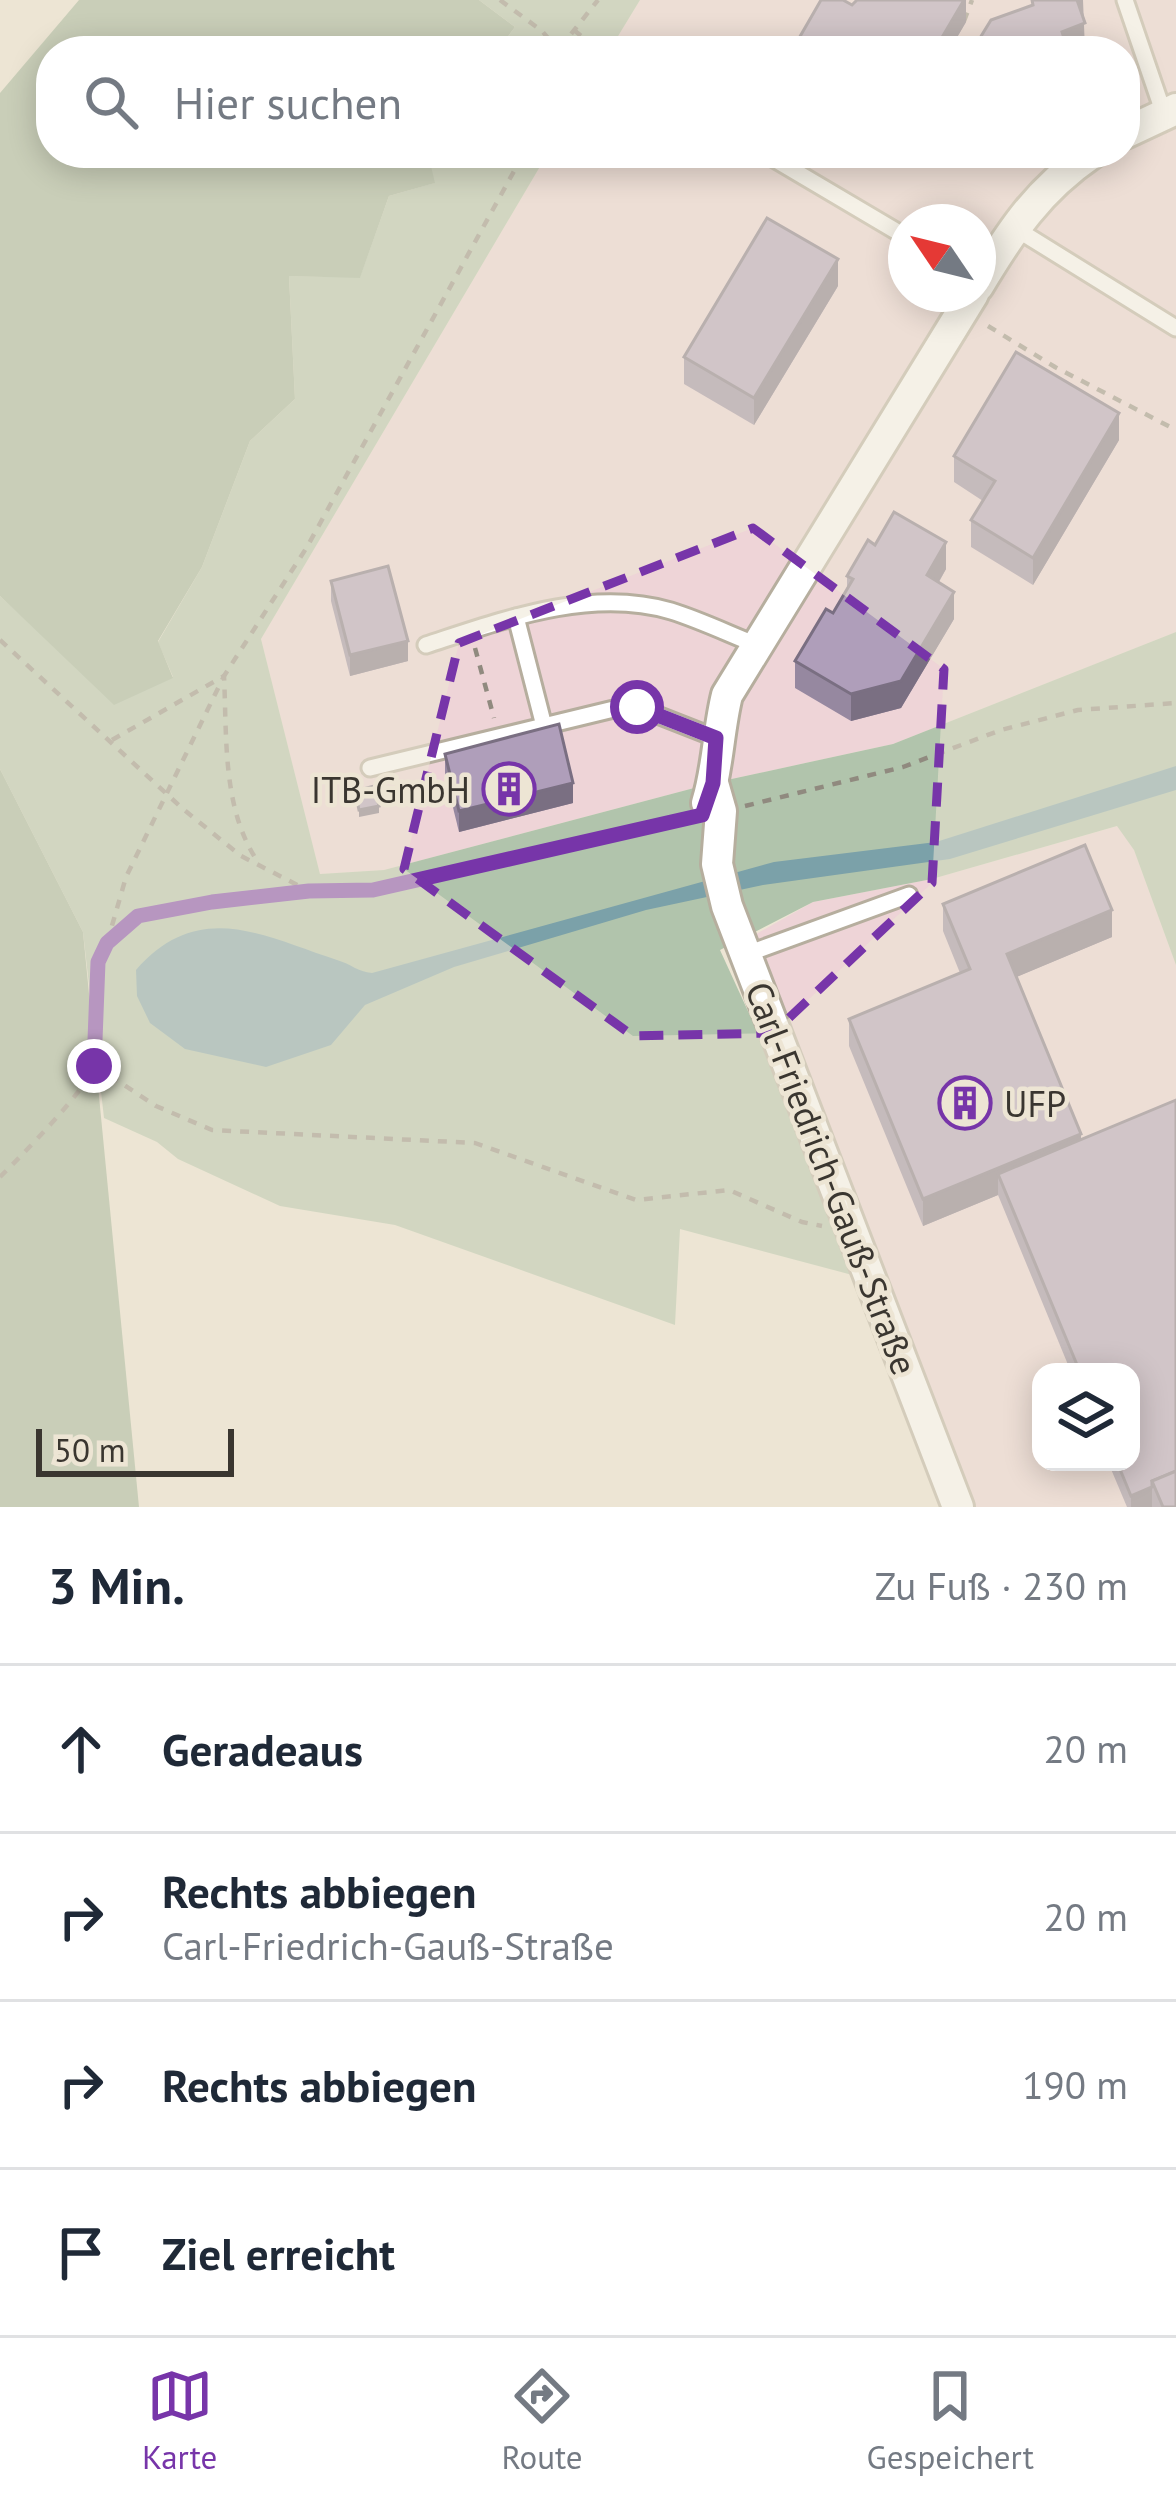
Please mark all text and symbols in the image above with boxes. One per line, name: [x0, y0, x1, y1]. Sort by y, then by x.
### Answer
search box: [36, 36, 1140, 168]
icon: search: [78, 69, 144, 135]
text: Hier suchen: [174, 73, 402, 131]
north arrow: [888, 204, 996, 312]
route start: [610, 680, 664, 734]
building icon: ITB-GmbH: [481, 761, 537, 817]
place label: ITB-GmbH: [311, 766, 470, 813]
street label: Carl-Friedrich-Gauß-Straße: [735, 975, 929, 1381]
route end: [67, 1039, 121, 1093]
building icon: UFP: [937, 1075, 993, 1131]
place label: UFP: [1004, 1080, 1066, 1127]
map controls: [1032, 1363, 1140, 1471]
button: layers: [1032, 1363, 1140, 1471]
scale bar: [36, 1423, 234, 1476]
text: 50 m: [54, 1428, 126, 1471]
text: 3 Min.: [48, 1552, 185, 1618]
text: Zu Fuß · 230 m: [875, 1560, 1128, 1611]
icon: ahead: [48, 1716, 114, 1782]
text: Geradeaus: [162, 1720, 363, 1778]
text: 20 m: [1043, 1723, 1128, 1774]
text: Rechts abbiegen: [162, 1862, 476, 1920]
icon: right: [48, 1884, 114, 1950]
text: 20 m: [1043, 1891, 1128, 1942]
text: Carl-Friedrich-Gauß-Straße: [162, 1920, 614, 1971]
icon: right: [48, 2052, 114, 2118]
text: Rechts abbiegen: [162, 2056, 476, 2114]
text: 190 m: [1022, 2059, 1128, 2110]
icon: arrive: [48, 2220, 114, 2286]
text: Ziel erreicht: [162, 2224, 395, 2282]
tab: Karte: [142, 2363, 217, 2478]
tab: Route: [501, 2363, 583, 2478]
tab: Gespeichert: [867, 2363, 1034, 2478]

